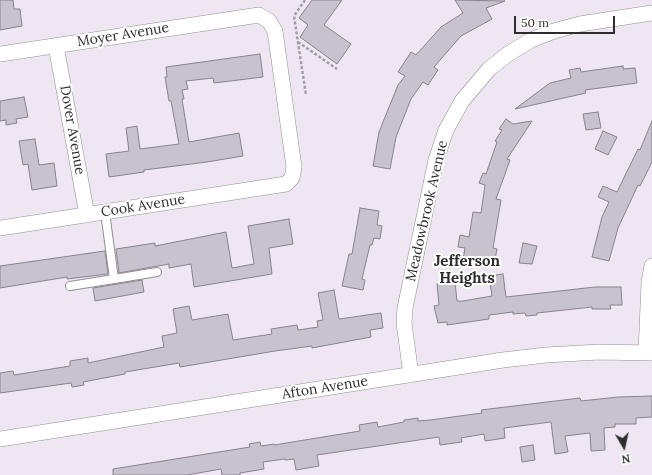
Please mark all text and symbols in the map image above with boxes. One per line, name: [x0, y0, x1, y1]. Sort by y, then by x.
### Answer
scale bar: [516, 8, 617, 34]
text: 50 m: [521, 15, 549, 30]
street label: Moyer Avenue: [76, 19, 170, 51]
street label: Dover Avenue: [56, 84, 88, 176]
street label: Meadowbrook Avenue: [403, 139, 451, 283]
street label: Cook Avenue: [100, 191, 186, 221]
district label: Jefferson Heights: [434, 253, 500, 288]
street label: Afton Avenue: [281, 373, 369, 403]
north arrow: [604, 427, 644, 467]
text: N: [621, 451, 631, 466]

